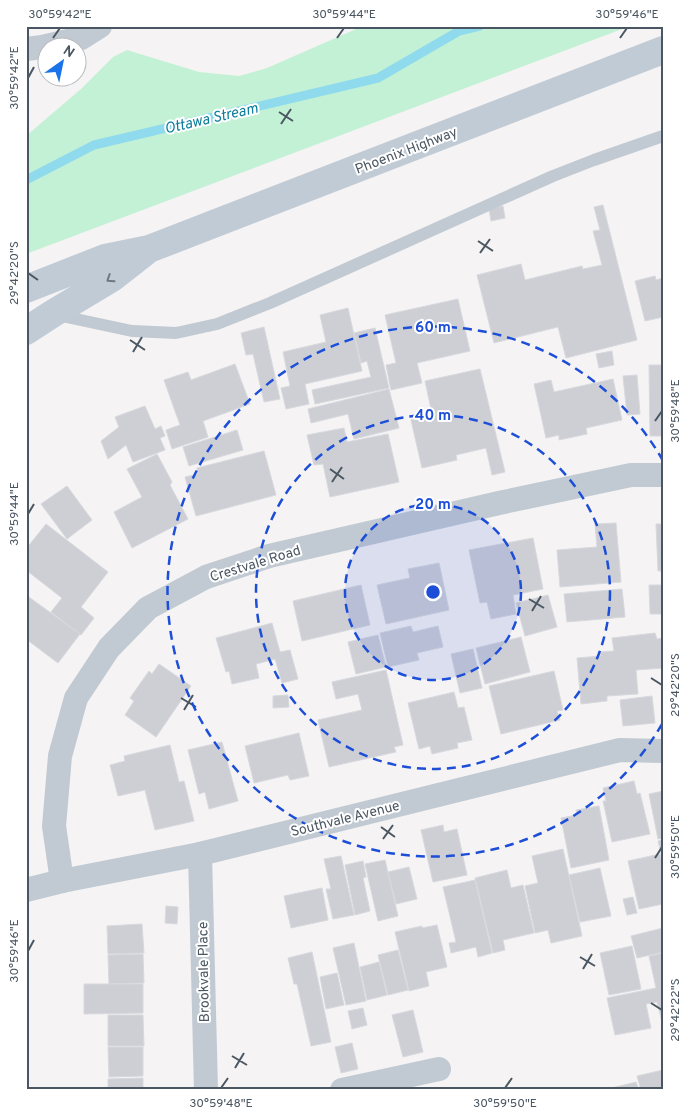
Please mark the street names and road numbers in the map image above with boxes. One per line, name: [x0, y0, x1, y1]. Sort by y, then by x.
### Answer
street label: Phoenix Highway: [353, 124, 460, 179]
street label: Crestvale Road: [208, 543, 303, 586]
street label: Southvale Avenue: [289, 798, 402, 841]
street label: Brookvale Place: [195, 921, 214, 1023]

